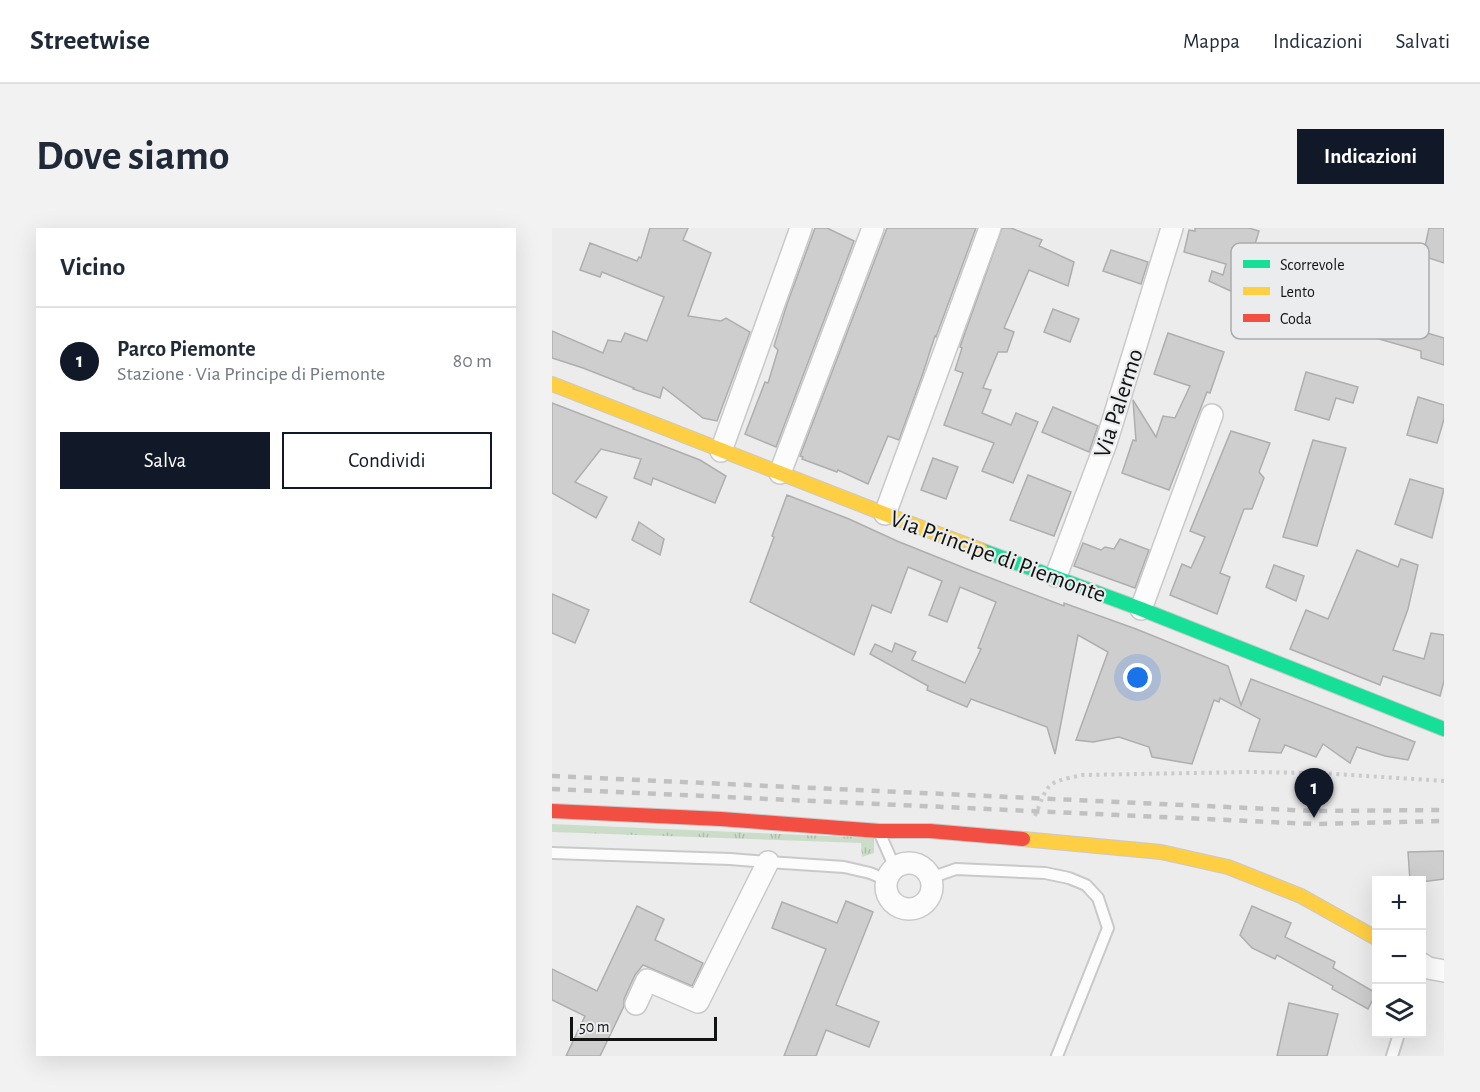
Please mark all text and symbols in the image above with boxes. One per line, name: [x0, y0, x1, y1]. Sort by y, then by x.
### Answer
text: Streetwise: [30, 27, 150, 55]
text: Mappa: [1183, 31, 1240, 52]
text: Indicazioni: [1273, 31, 1363, 52]
text: Salvati: [1396, 31, 1450, 52]
button: Indicazioni: [1297, 129, 1444, 184]
text: Dove siamo: [36, 135, 230, 177]
legend: [1231, 243, 1429, 339]
text: Vicino: [60, 254, 125, 280]
text: Scorrevole: [1280, 257, 1345, 273]
text: Lento: [1280, 284, 1315, 300]
text: Coda: [1280, 311, 1312, 327]
text: Parco Piemonte: [117, 338, 256, 360]
street label: Via Palermo: [1090, 346, 1148, 461]
text: 1: [76, 351, 83, 371]
text: 80 m: [453, 351, 492, 371]
text: Stazione · Via Principe di Piemonte: [117, 364, 385, 384]
button: Salva: [60, 432, 270, 489]
button: Condividi: [282, 432, 492, 489]
street label: Via Principe di Piemonte: [887, 507, 1109, 607]
your location: [1123, 663, 1152, 692]
pin: 1: [1294, 768, 1334, 818]
map controls: [1372, 876, 1426, 1038]
button: +: [1372, 876, 1426, 930]
button: −: [1372, 930, 1426, 984]
button: layers: [1372, 984, 1426, 1038]
scale bar: [570, 1014, 717, 1042]
text: 50 m: [579, 1019, 610, 1035]

